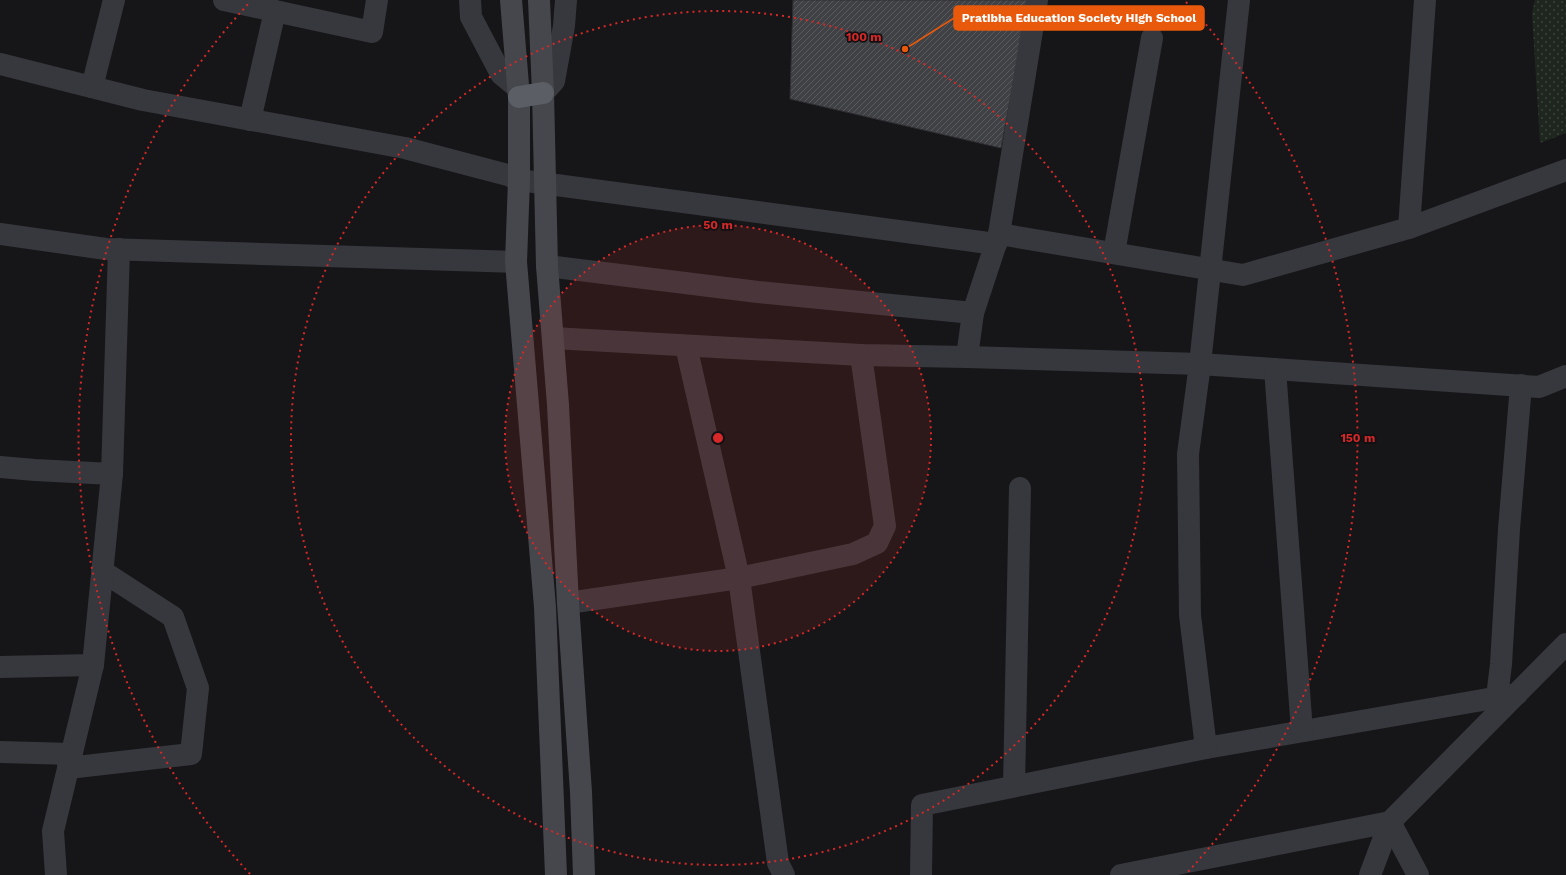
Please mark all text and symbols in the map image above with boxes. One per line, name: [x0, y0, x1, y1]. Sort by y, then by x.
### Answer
callout: Pratibha Education Society HIgh School: [954, 6, 1204, 30]
text: Pratibha Education Society HIgh School: [962, 11, 1196, 25]
text: 100 m: [846, 30, 882, 44]
text: 50 m: [703, 218, 733, 232]
centre of rings: [711, 431, 725, 445]
text: 150 m: [1341, 431, 1375, 445]

